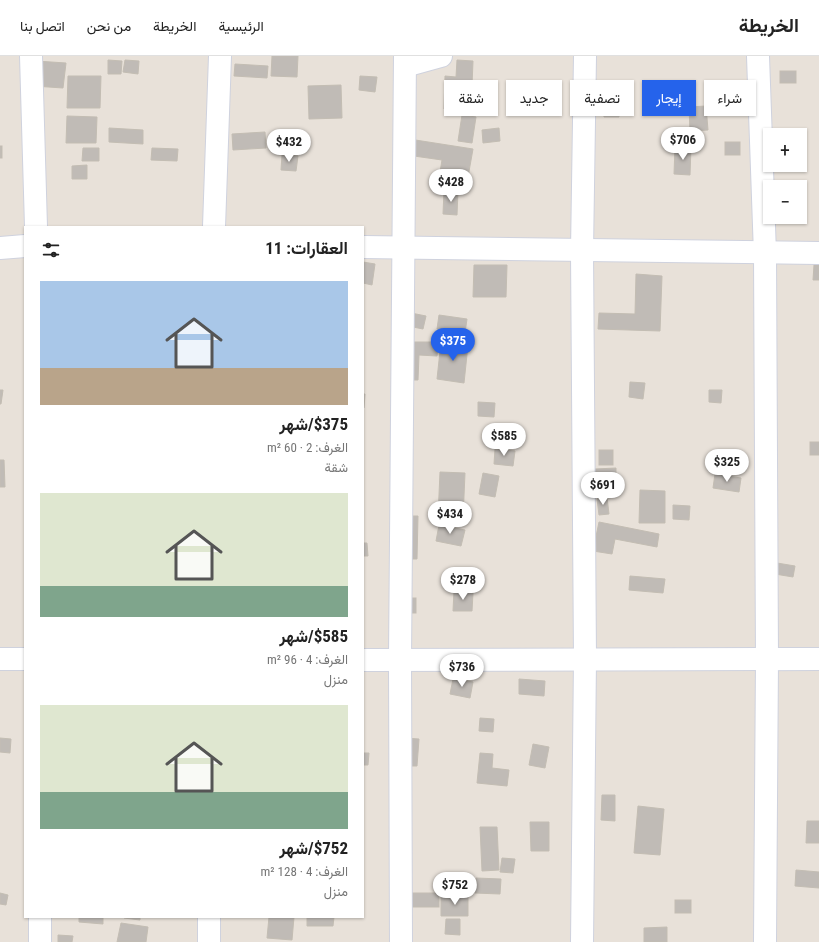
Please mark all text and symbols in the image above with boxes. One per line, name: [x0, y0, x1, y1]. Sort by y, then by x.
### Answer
text: الخريطة: [739, 14, 799, 37]
text: اتصل بنا: [20, 18, 65, 34]
text: من نحن: [87, 18, 131, 34]
text: الخريطة: [153, 18, 196, 34]
text: الرئيسية: [218, 18, 264, 34]
chip: شقة: [444, 80, 498, 116]
chip: جديد: [506, 80, 562, 116]
chip: تصفية: [570, 80, 634, 116]
chip: إيجار: [642, 80, 696, 116]
chip: شراء: [704, 80, 756, 116]
pin: $706: [659, 127, 707, 161]
map controls: [763, 128, 807, 224]
button: +: [763, 128, 807, 172]
pin: $432: [265, 129, 313, 163]
text: $706: [670, 132, 696, 147]
text: $432: [276, 134, 302, 149]
pin: $428: [427, 169, 475, 203]
text: $428: [438, 174, 464, 189]
button: −: [763, 180, 807, 224]
text: العقارات: 11: [265, 238, 348, 258]
icon: filters: [40, 239, 62, 261]
icon: home: [158, 307, 230, 379]
pin: $375: [429, 328, 477, 362]
text: $375: [440, 333, 466, 348]
text: $375/شهر: [279, 414, 348, 434]
pin: $585: [480, 423, 528, 457]
text: $585: [491, 428, 517, 443]
text: الغرف: 2 · 60 m²: [267, 440, 348, 455]
pin: $325: [703, 449, 751, 483]
text: $325: [714, 454, 740, 469]
text: شقة: [325, 460, 348, 475]
pin: $691: [579, 472, 627, 506]
text: $691: [590, 477, 616, 492]
pin: $434: [426, 501, 474, 535]
text: $434: [437, 506, 463, 521]
icon: home: [158, 519, 230, 591]
pin: $278: [439, 567, 487, 601]
text: $278: [450, 572, 476, 587]
text: $585/شهر: [279, 626, 348, 646]
text: الغرف: 4 · 96 m²: [267, 652, 348, 667]
pin: $736: [438, 654, 486, 688]
text: $736: [449, 659, 475, 674]
text: منزل: [324, 672, 348, 687]
icon: home: [158, 731, 230, 803]
text: $752/شهر: [279, 838, 348, 858]
text: الغرف: 4 · 128 m²: [260, 864, 348, 879]
pin: $752: [431, 872, 479, 906]
text: $752: [442, 877, 468, 892]
text: منزل: [324, 884, 348, 899]

